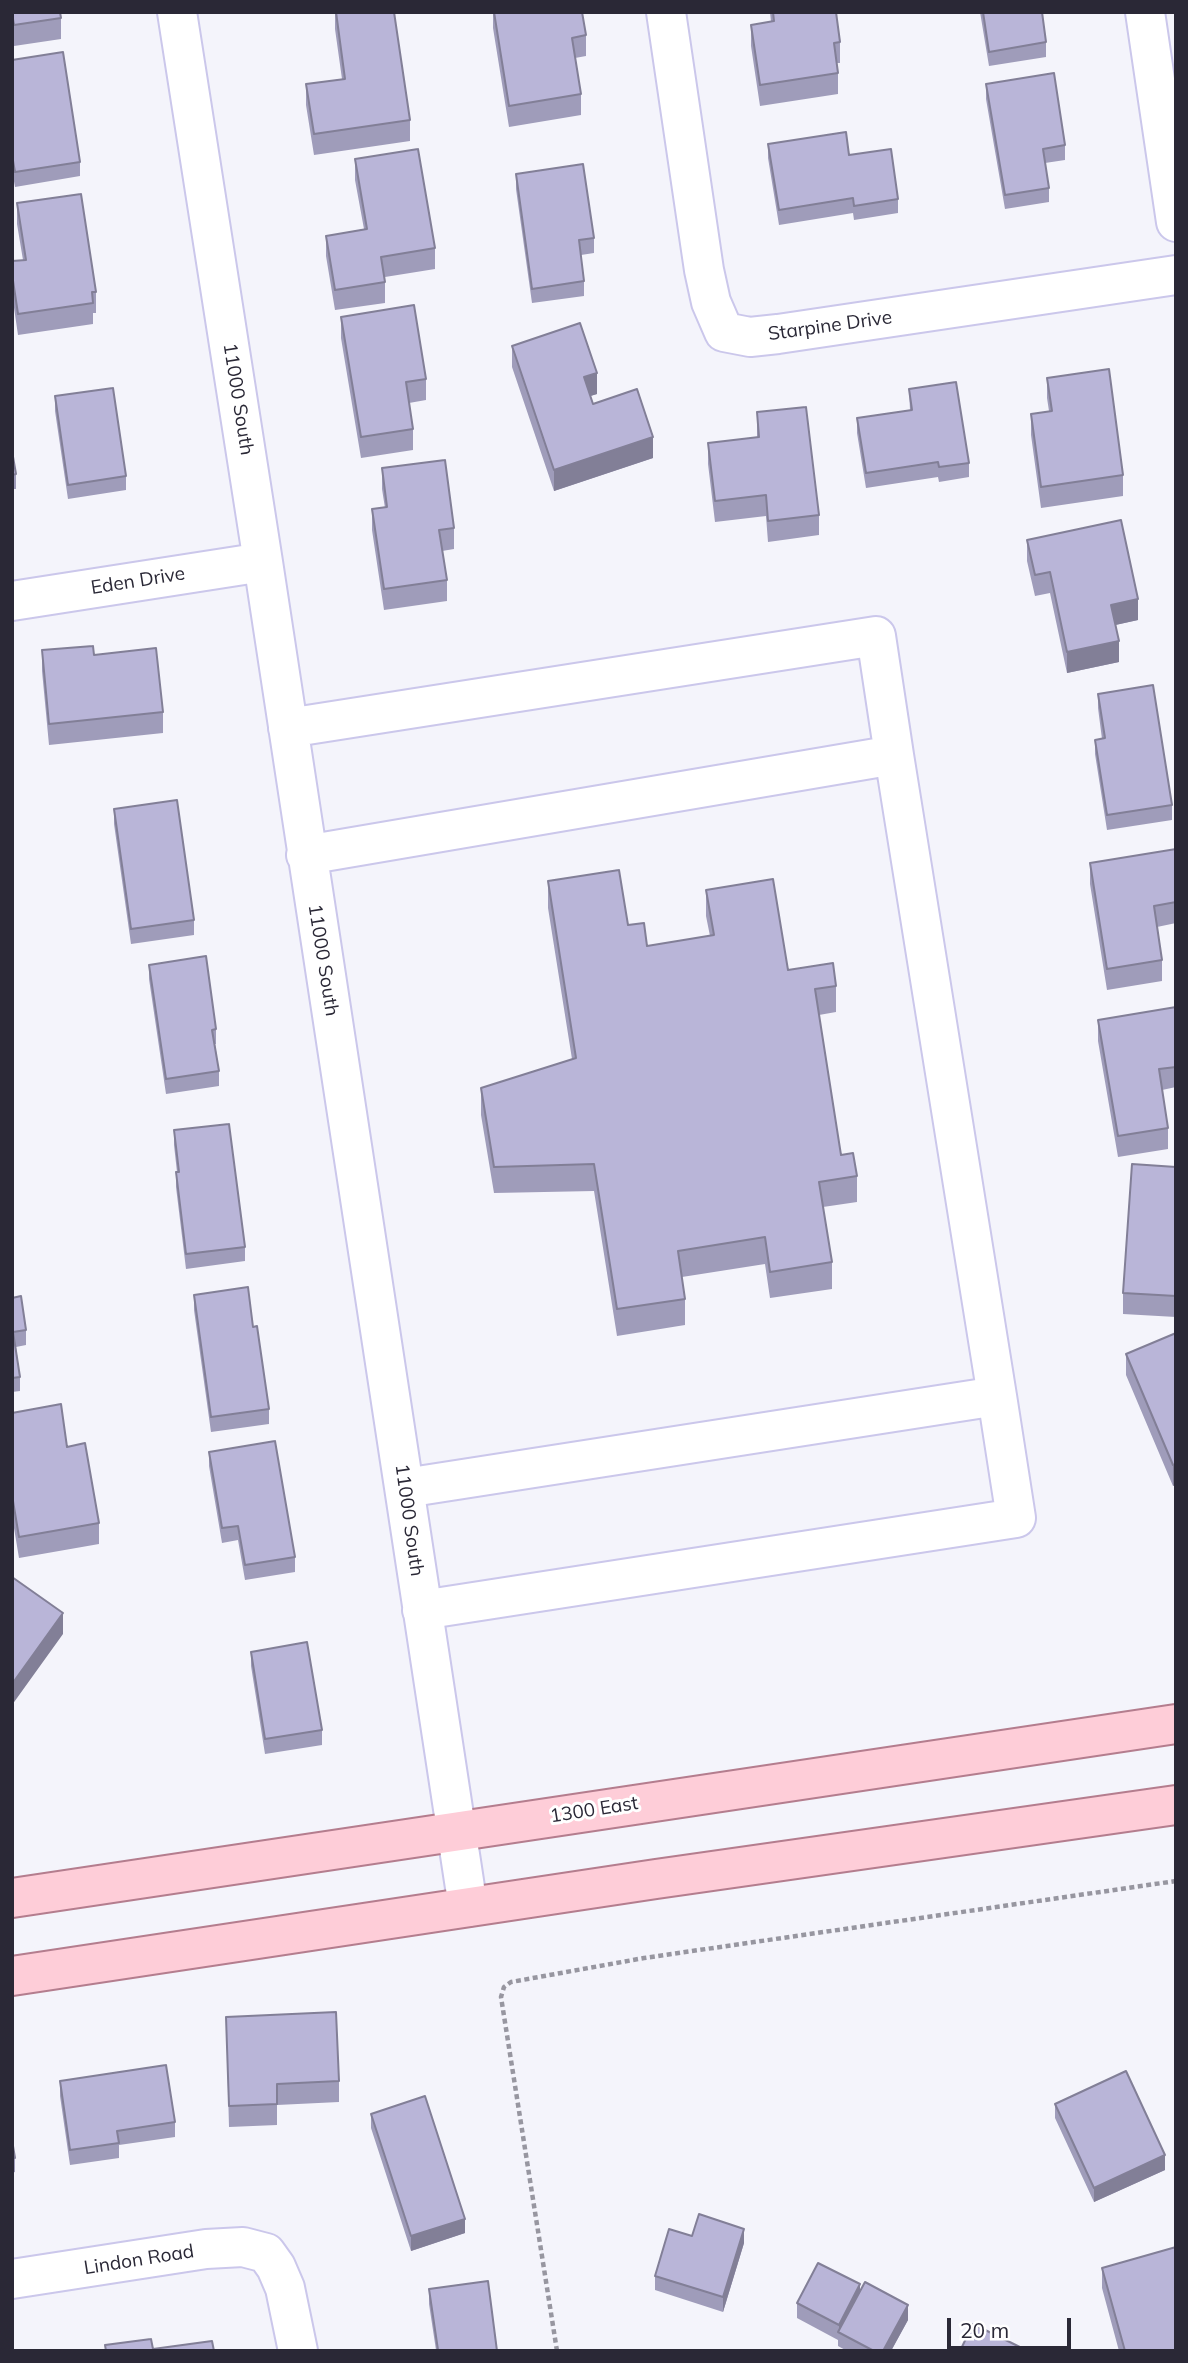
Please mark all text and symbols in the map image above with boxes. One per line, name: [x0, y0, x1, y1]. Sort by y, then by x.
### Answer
street label: Starpine Drive: [767, 306, 893, 346]
street label: 11000 South: [218, 341, 258, 457]
street label: Eden Drive: [89, 562, 187, 600]
street label: 11000 South: [303, 902, 343, 1018]
street label: 11000 South: [390, 1462, 428, 1578]
street label: 1300 East: [548, 1792, 640, 1828]
street label: Lindon Road: [82, 2240, 196, 2280]
scale bar: [950, 2304, 1074, 2348]
text: 20 m: [960, 2317, 1009, 2343]

